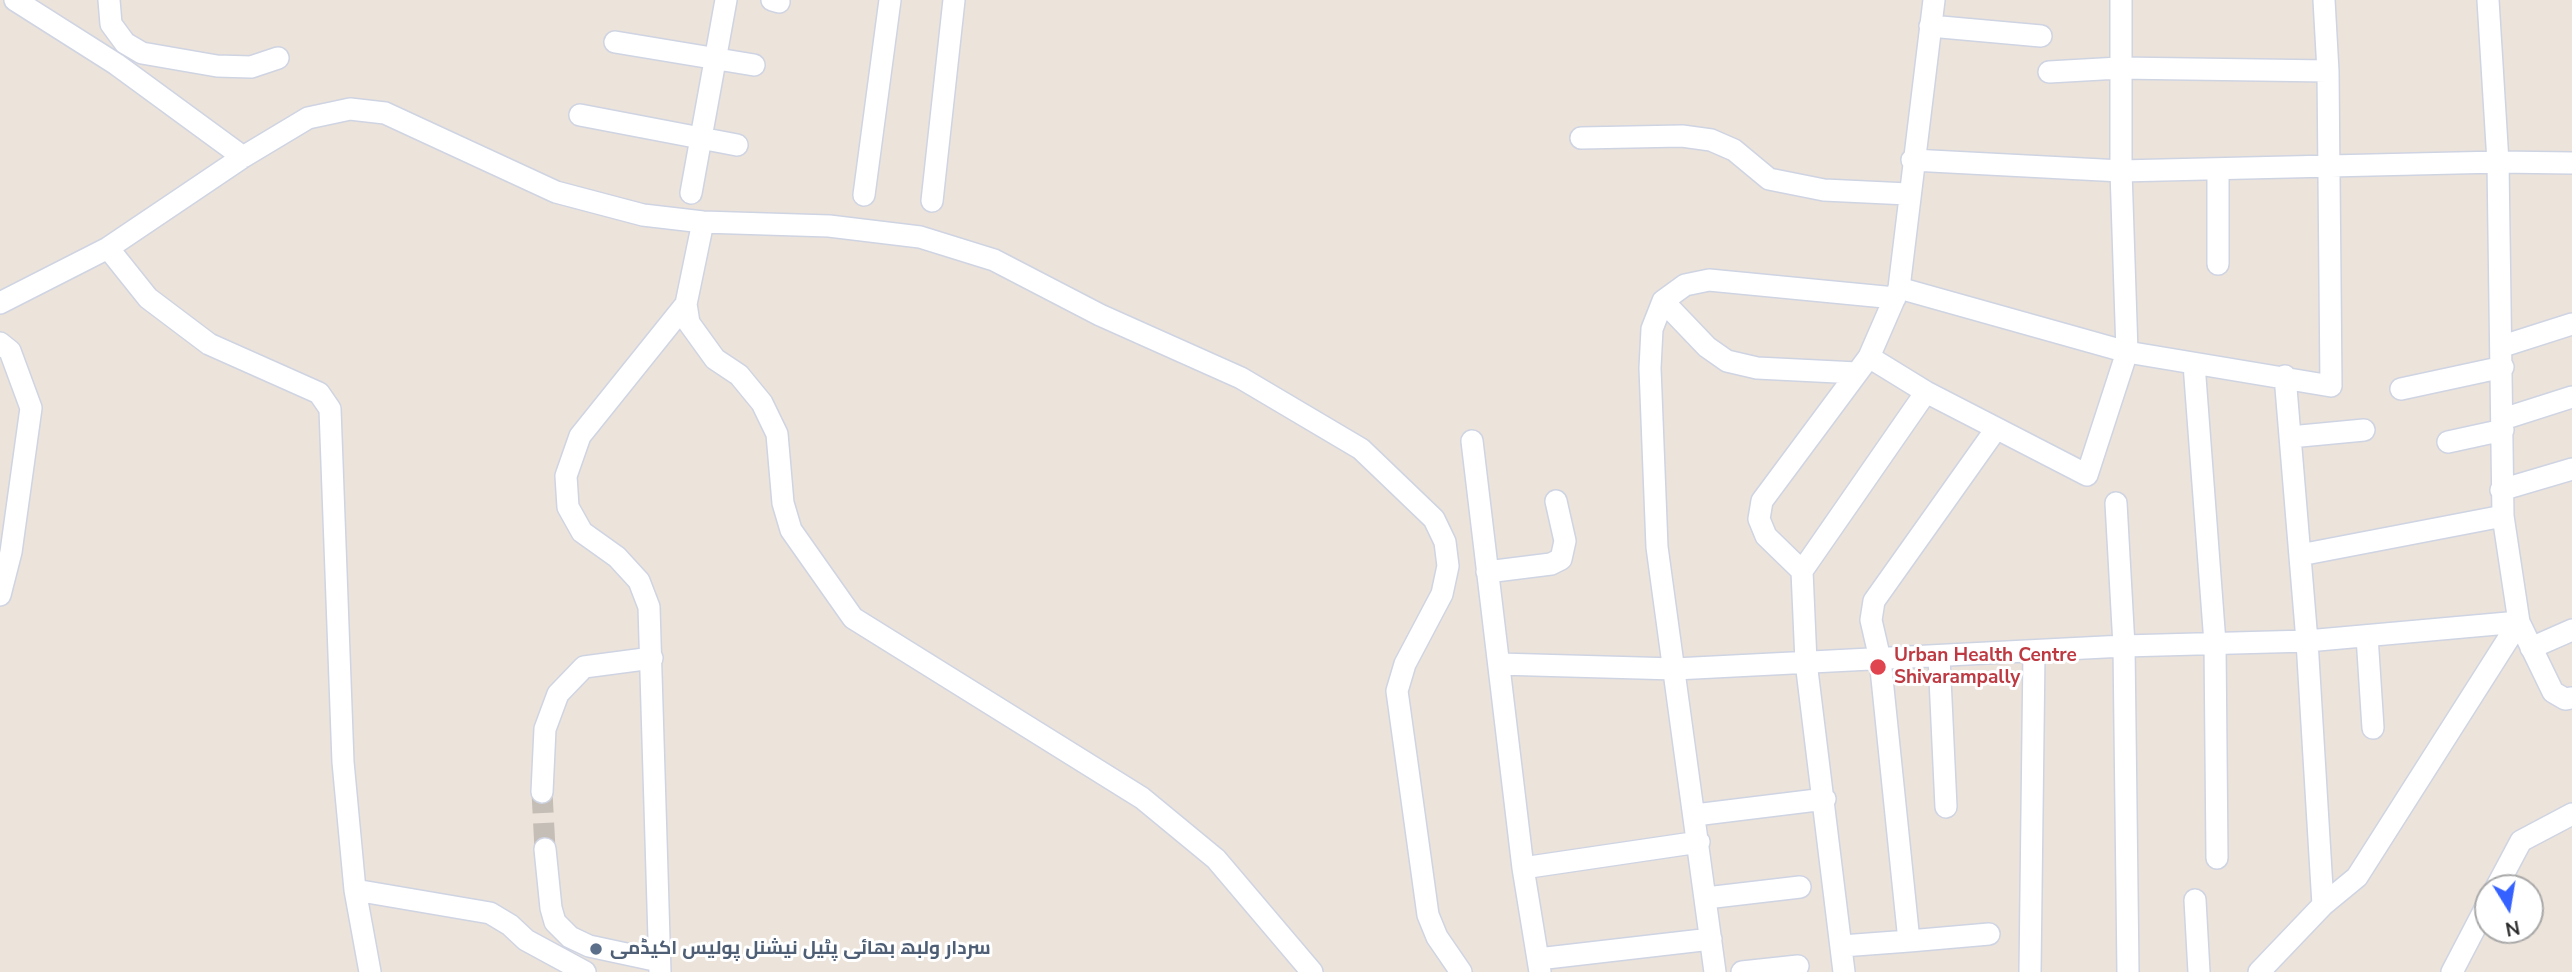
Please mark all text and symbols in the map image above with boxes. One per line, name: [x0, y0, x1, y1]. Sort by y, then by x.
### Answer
place label: Urban Health Centre Shivarampally: [1894, 645, 2077, 689]
marker: Urban Health Centre Shivarampally: [1868, 657, 1888, 677]
north arrow: [2474, 874, 2544, 944]
text: N: [2503, 914, 2522, 942]
place label: سردار ولبھ بھائی پٹیل نیشنل پولیس اکیڈمی: [610, 938, 991, 960]
marker: سردار ولبھ بھائی پٹیل نیشنل پولیس اکیڈمی: [588, 941, 604, 957]

